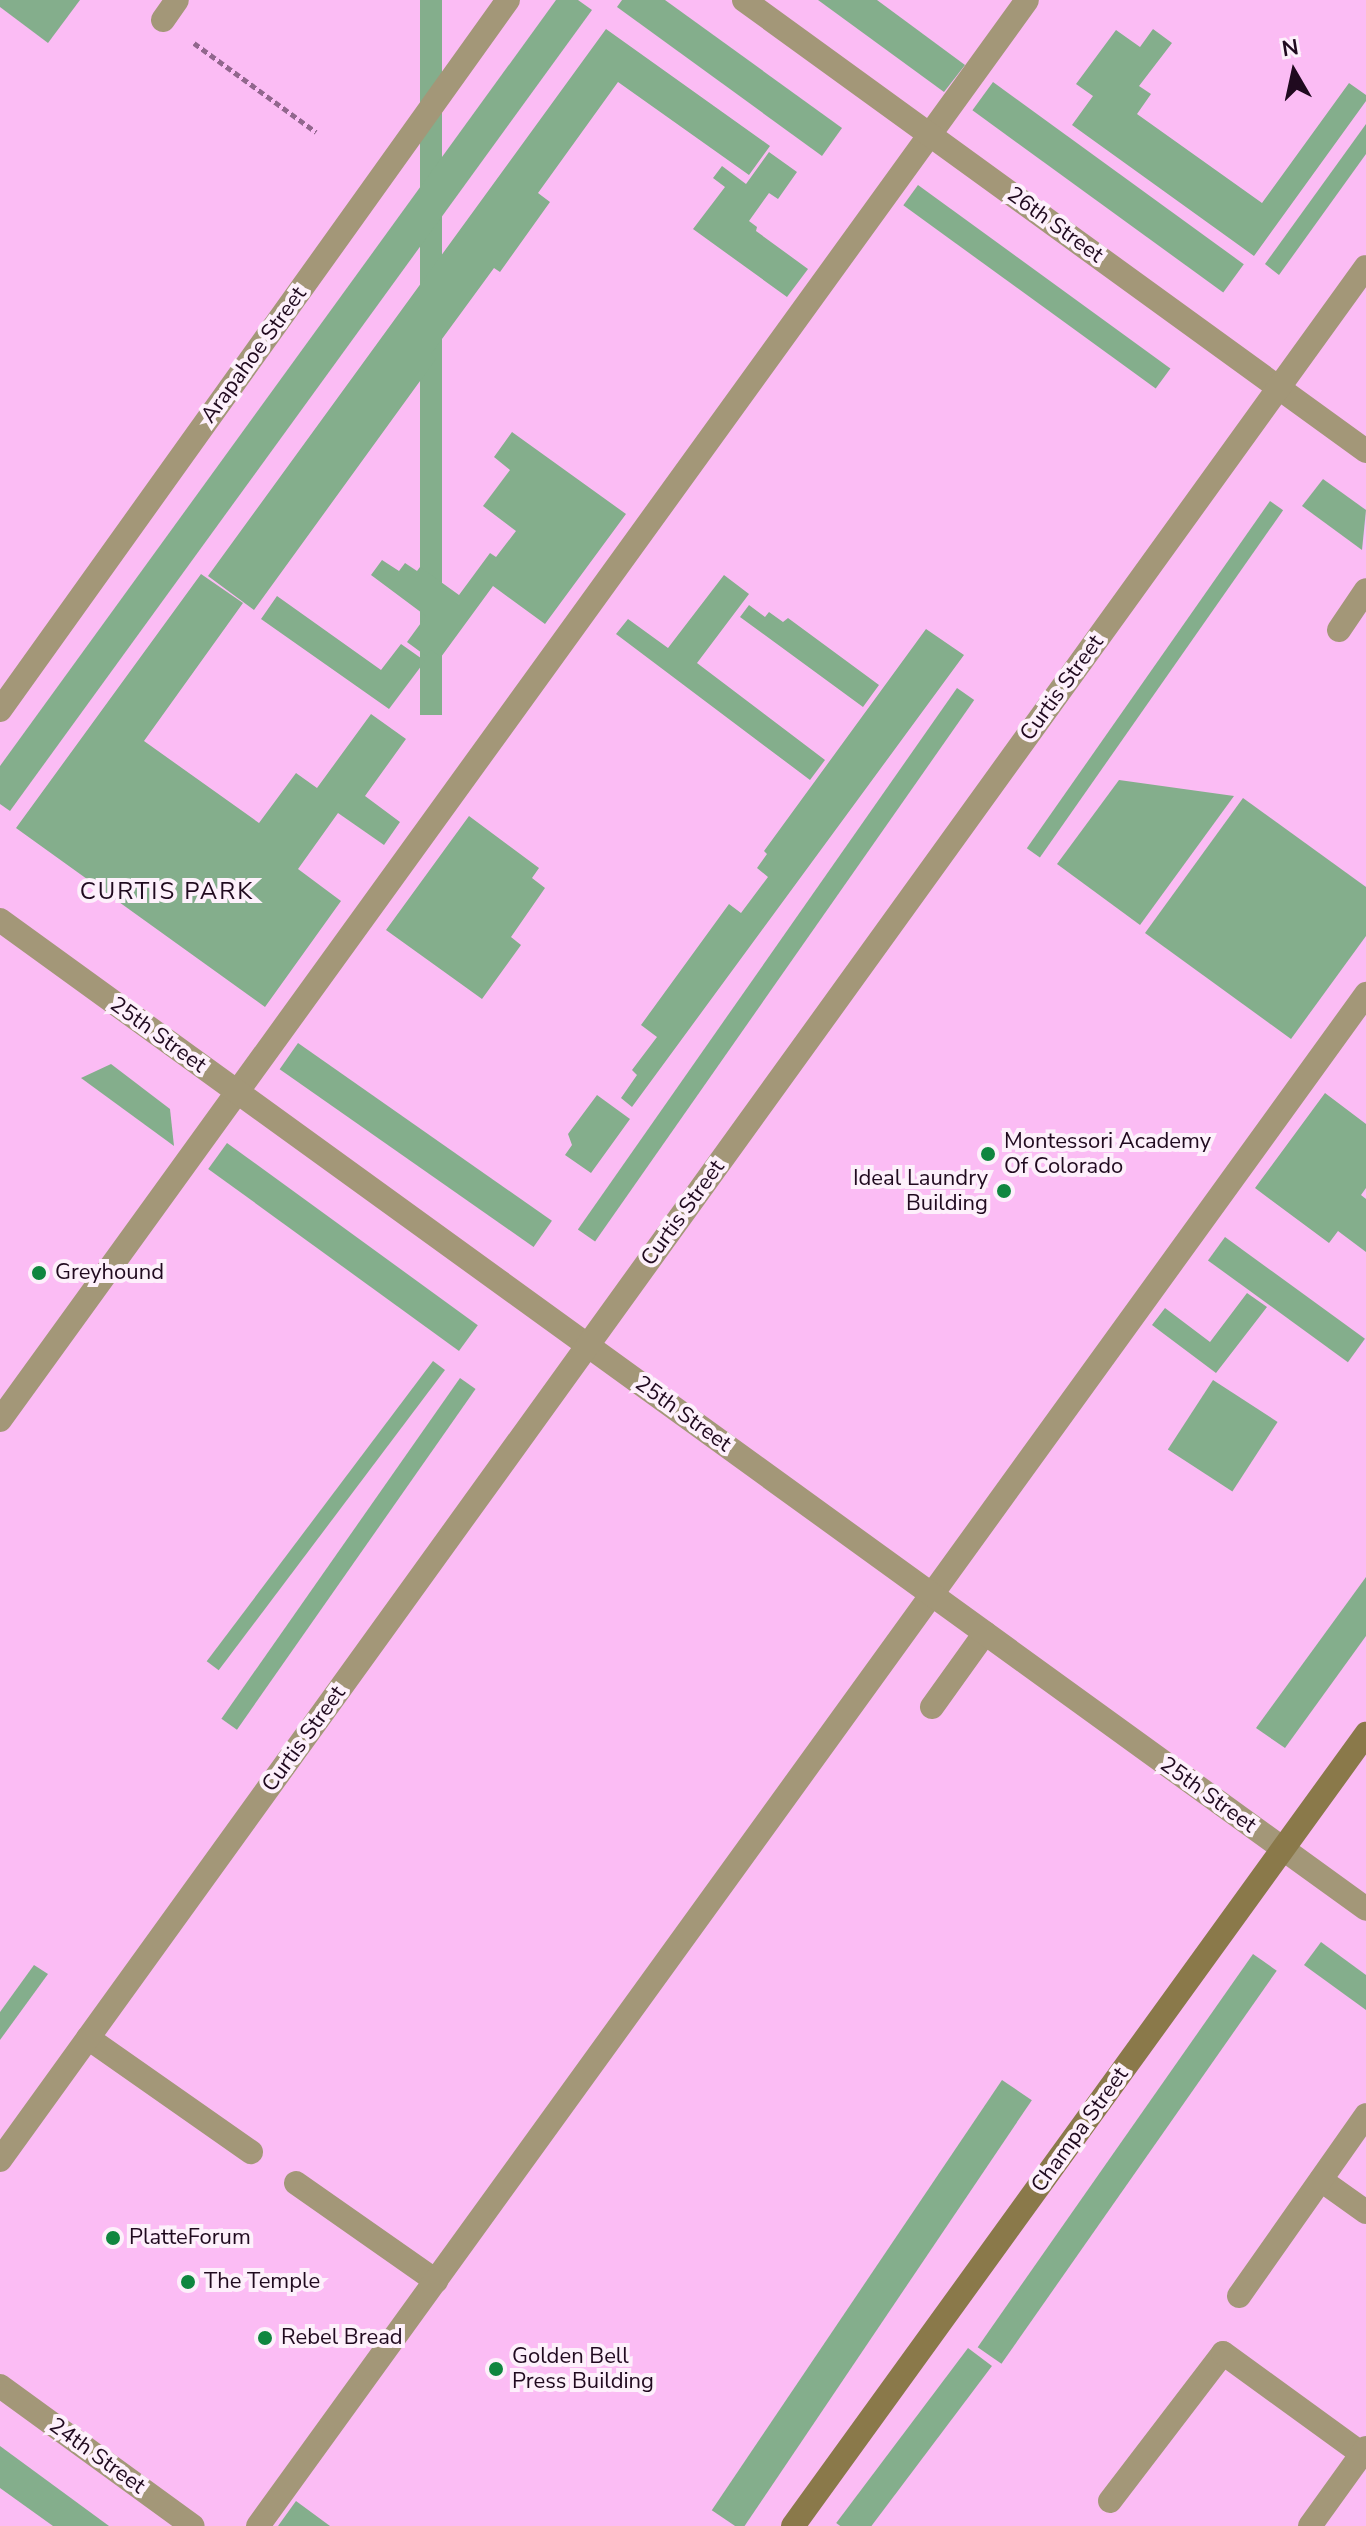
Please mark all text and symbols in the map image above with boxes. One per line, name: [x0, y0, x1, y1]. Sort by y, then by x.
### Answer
north arrow: [1254, 32, 1334, 112]
text: N: [1280, 32, 1301, 64]
street label: 26th Street: [1002, 181, 1108, 269]
street label: Arapahoe Street: [196, 282, 312, 428]
street label: Curtis Street: [1015, 630, 1109, 746]
district label: CURTIS PARK: [80, 878, 254, 906]
street label: 25th Street: [105, 991, 211, 1079]
place label: Montessori Academy Of Colorado: [1004, 1128, 1211, 1180]
marker: Montessori Academy Of Colorado: [979, 1145, 997, 1163]
street label: Curtis Street: [636, 1155, 730, 1271]
place label: Ideal Laundry Building: [853, 1165, 988, 1216]
marker: Ideal Laundry Building: [995, 1182, 1013, 1200]
place label: Greyhound: [55, 1260, 164, 1286]
marker: Greyhound: [30, 1264, 48, 1282]
street label: 25th Street: [630, 1370, 736, 1458]
street label: Curtis Street: [257, 1681, 351, 1797]
street label: 25th Street: [1155, 1751, 1261, 1839]
street label: Champa Street: [1026, 2062, 1134, 2198]
place label: PlatteForum: [129, 2225, 251, 2251]
marker: PlatteForum: [104, 2229, 122, 2247]
place label: The Temple: [204, 2269, 320, 2295]
marker: The Temple: [179, 2273, 197, 2291]
place label: Rebel Bread: [281, 2325, 403, 2351]
marker: Rebel Bread: [256, 2329, 274, 2347]
place label: Golden Bell Press Building: [512, 2343, 654, 2394]
marker: Golden Bell Press Building: [487, 2360, 505, 2378]
street label: 24th Street: [44, 2412, 150, 2500]

